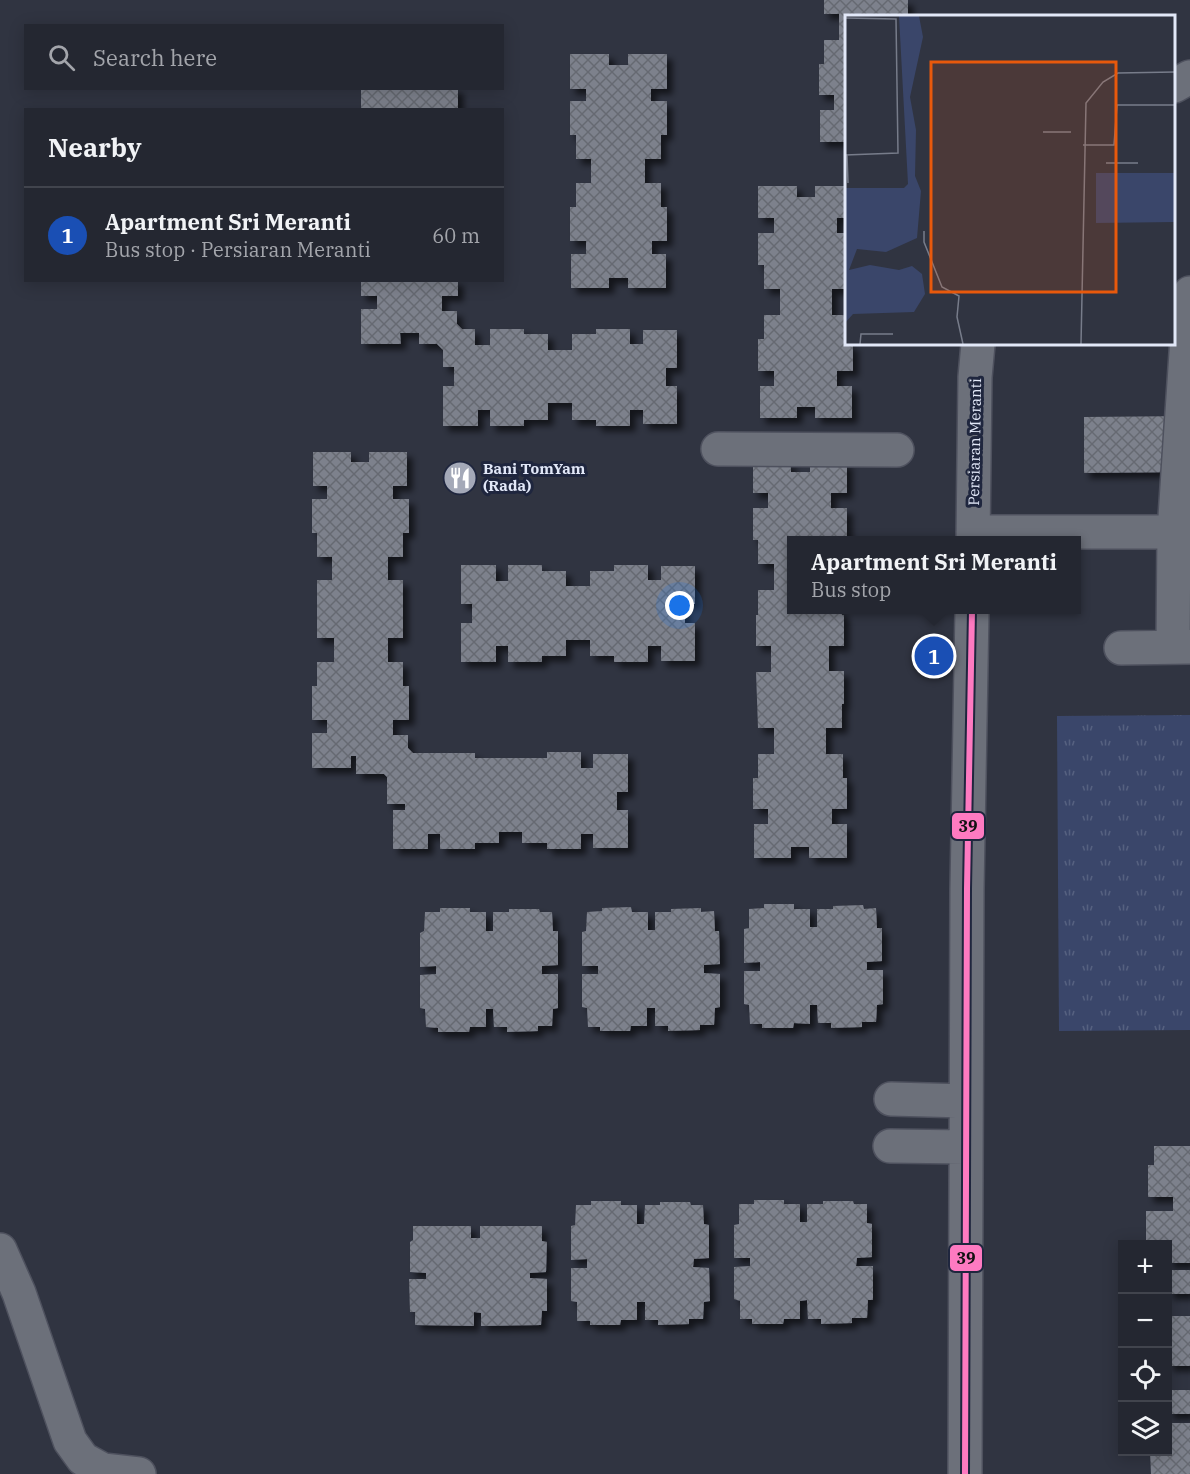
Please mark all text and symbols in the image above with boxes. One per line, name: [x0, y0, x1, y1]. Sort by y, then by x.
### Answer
inset map: [845, 15, 1175, 345]
search box: [24, 24, 504, 90]
icon: search: [45, 41, 78, 74]
text: Search here: [93, 43, 217, 72]
text: Nearby: [48, 130, 142, 164]
text: Apartment Sri Meranti: [105, 207, 351, 236]
text: 1: [62, 222, 74, 249]
text: 60 m: [432, 222, 480, 249]
text: Bus stop · Persiaran Meranti: [105, 236, 371, 263]
street label: Persiaran Meranti: [964, 378, 985, 506]
place label: Bani TomYam (Rada): [483, 459, 586, 495]
restaurant icon: Bani TomYam (Rada): [442, 460, 478, 496]
popup: [787, 536, 1081, 614]
text: Apartment Sri Meranti: [811, 547, 1057, 576]
text: Bus stop: [811, 576, 891, 603]
your location: [665, 591, 694, 620]
pin: 1: [914, 634, 954, 678]
line badge: 39: [951, 812, 985, 840]
text: 39: [958, 816, 978, 836]
map controls: [1118, 1240, 1172, 1456]
button: +: [1118, 1240, 1172, 1294]
line badge: 39: [949, 1244, 983, 1272]
text: 39: [956, 1248, 976, 1268]
button: −: [1118, 1294, 1172, 1348]
button: locate: [1118, 1348, 1172, 1402]
button: layers: [1118, 1402, 1172, 1456]

